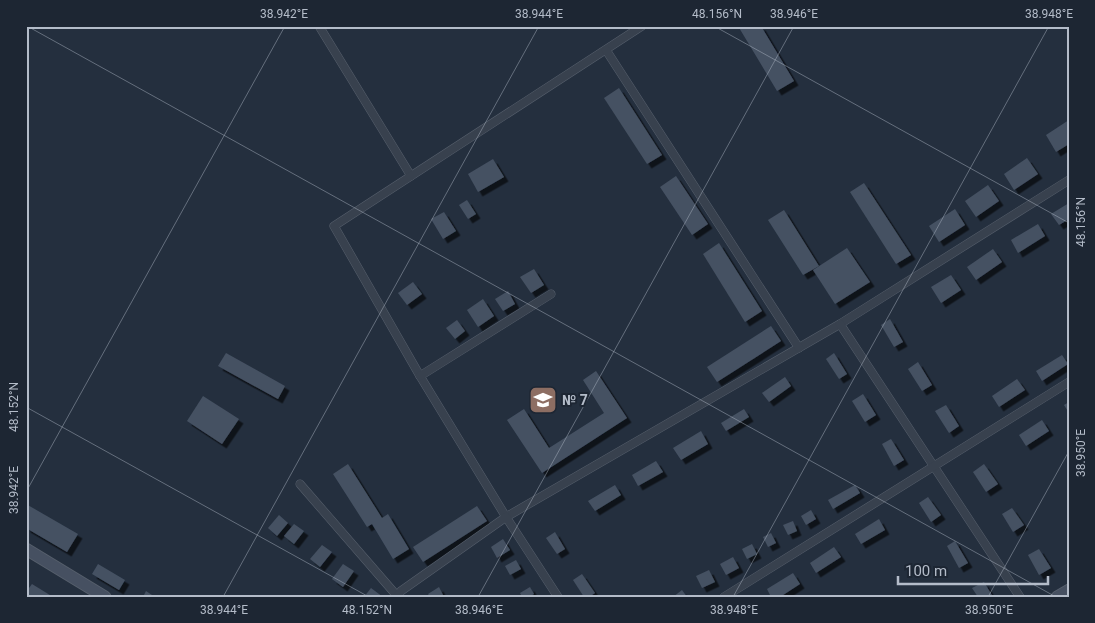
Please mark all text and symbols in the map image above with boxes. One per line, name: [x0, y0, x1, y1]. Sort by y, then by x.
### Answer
text: 38.942°E: [260, 7, 308, 21]
text: 38.944°E: [515, 7, 563, 21]
text: 48.156°N: [692, 7, 742, 21]
text: 38.946°E: [770, 7, 818, 21]
text: 38.948°E: [1025, 7, 1073, 21]
text: 48.156°N: [1074, 197, 1088, 247]
text: 48.152°N: [7, 382, 21, 432]
school or university icon: № 7: [528, 385, 558, 415]
place label: № 7: [562, 392, 588, 408]
text: 38.950°E: [1074, 429, 1088, 477]
text: 38.942°E: [7, 466, 21, 514]
scale bar: [898, 553, 1048, 585]
text: 100 m: [905, 562, 947, 580]
text: 38.944°E: [200, 603, 248, 617]
text: 48.152°N: [342, 603, 392, 617]
text: 38.946°E: [455, 603, 503, 617]
text: 38.948°E: [710, 603, 758, 617]
text: 38.950°E: [965, 603, 1013, 617]

